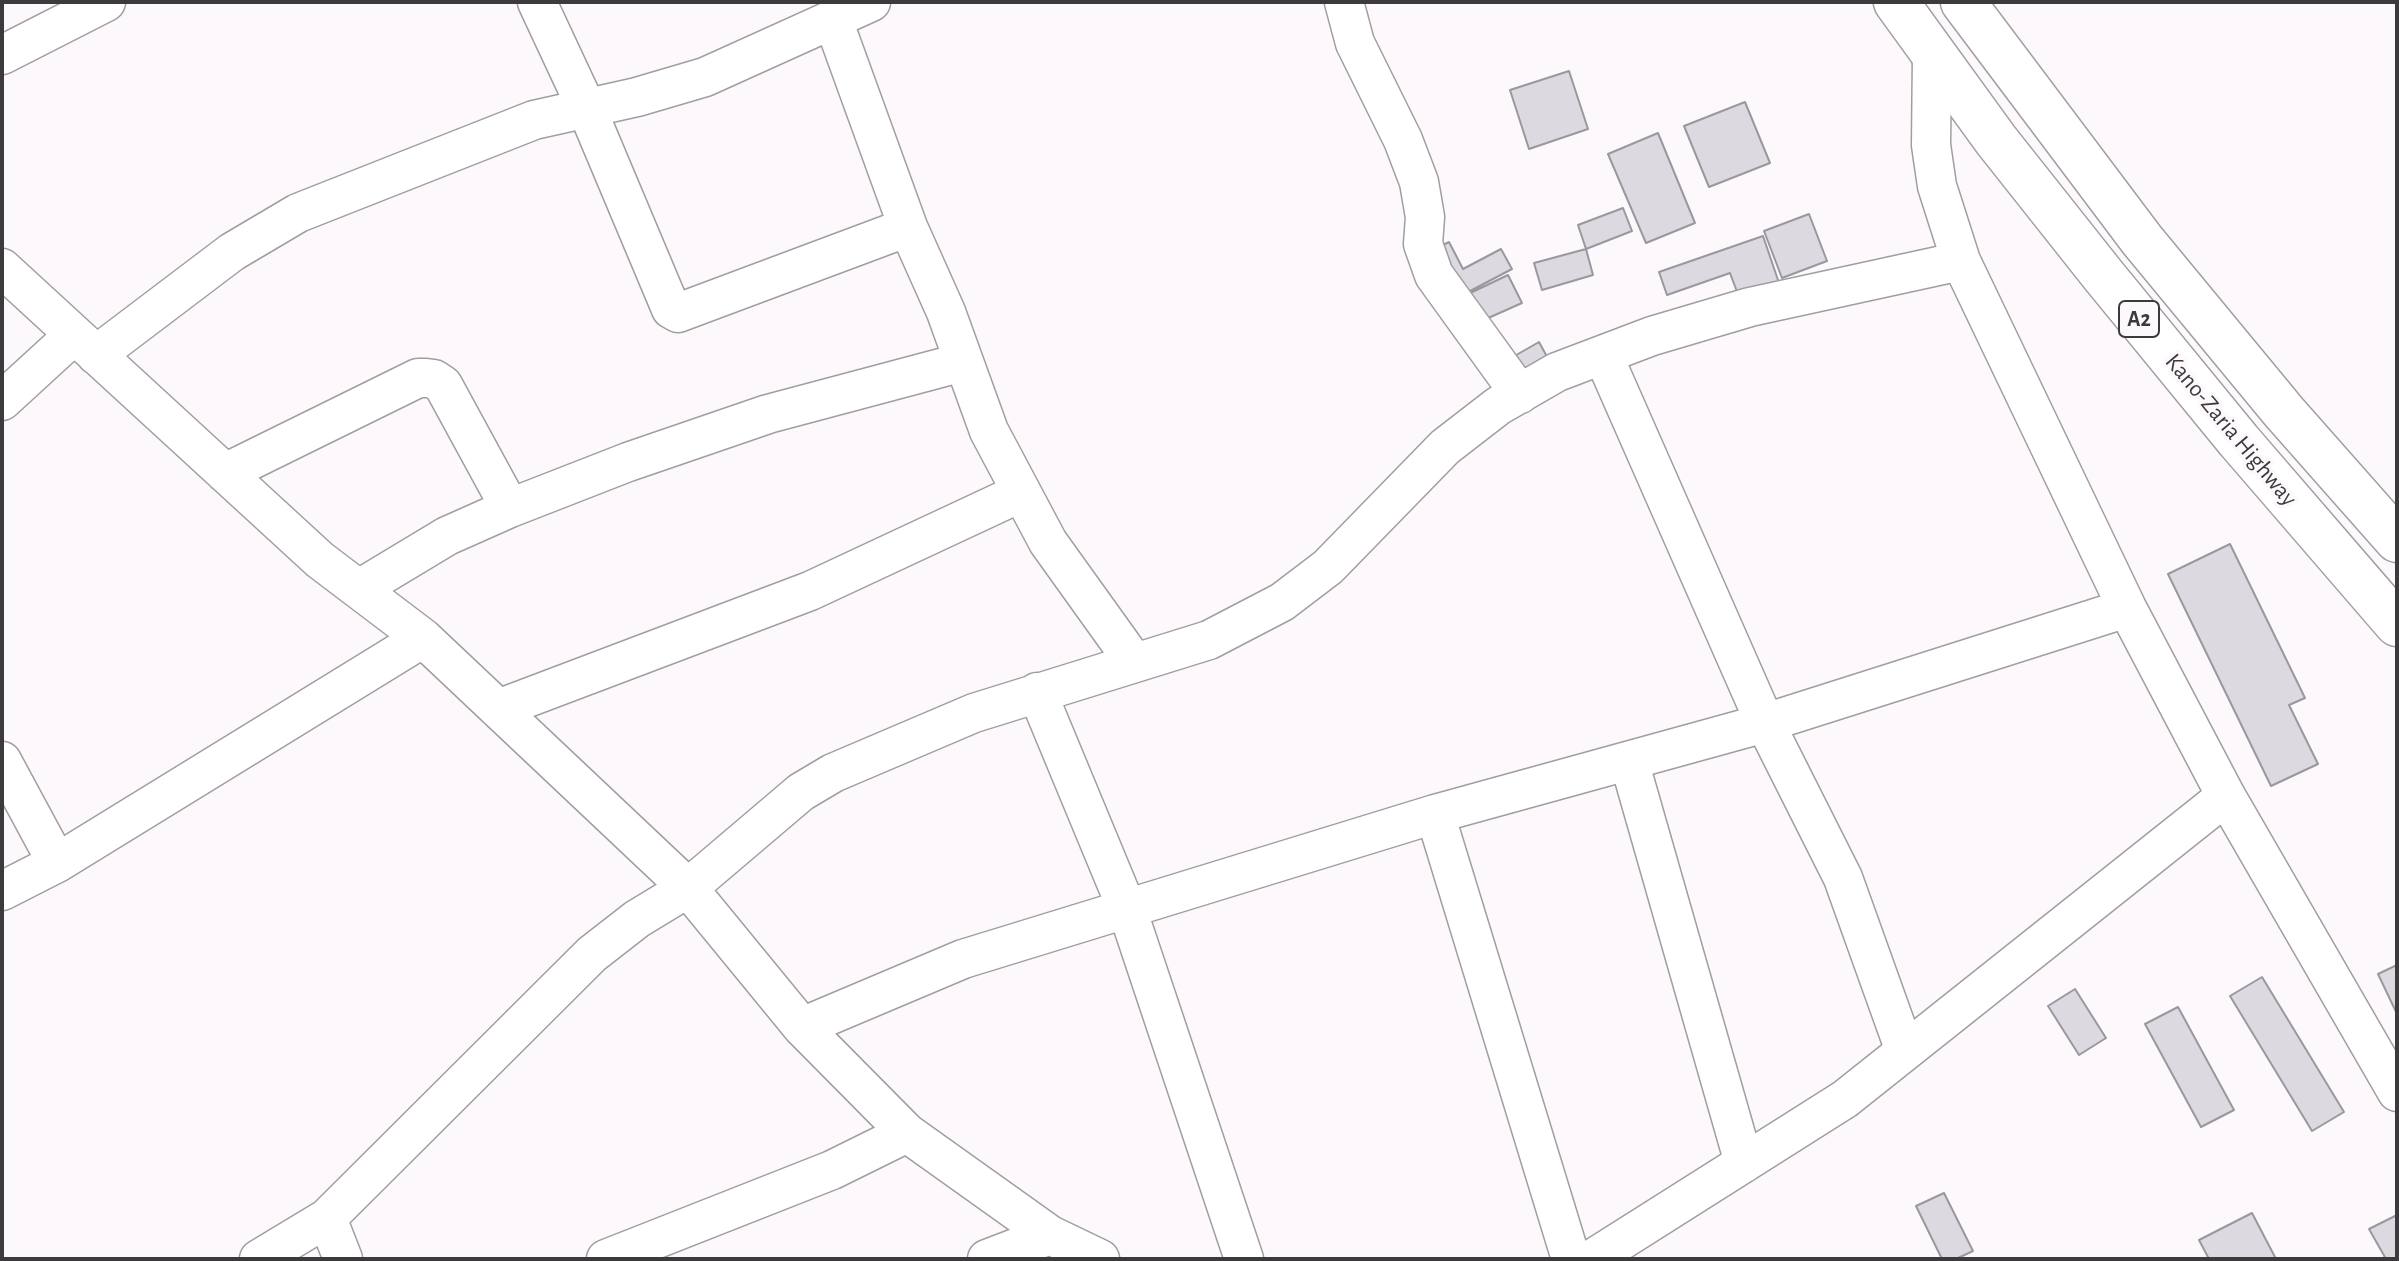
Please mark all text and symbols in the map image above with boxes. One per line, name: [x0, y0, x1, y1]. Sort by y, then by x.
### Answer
road number: A2: [2119, 301, 2159, 337]
street label: Kano-Zaria Highway: [2159, 348, 2303, 512]

